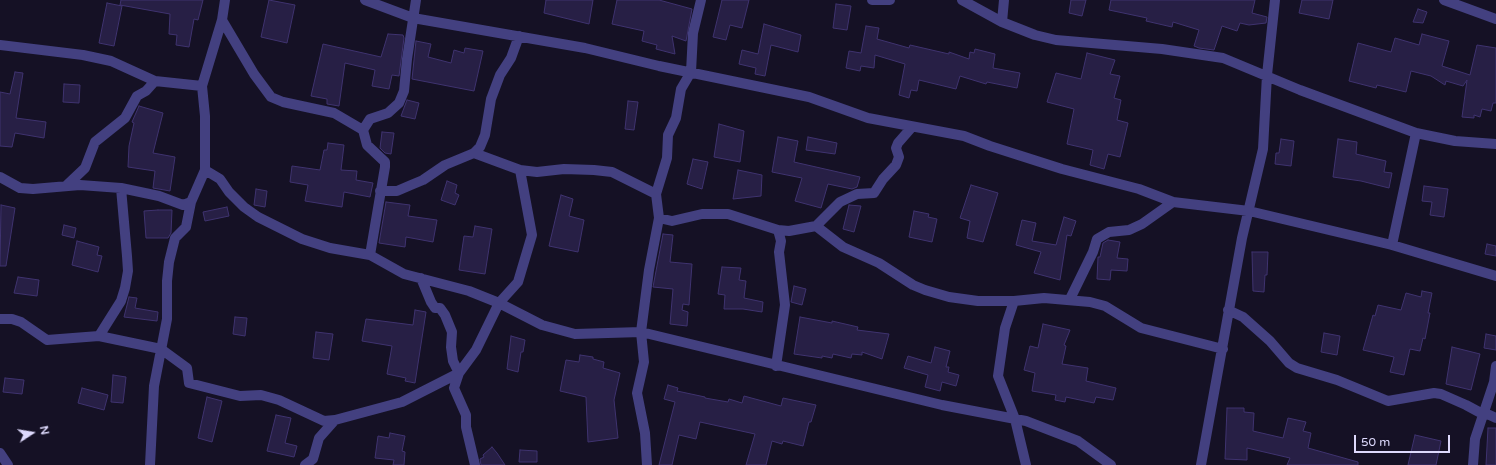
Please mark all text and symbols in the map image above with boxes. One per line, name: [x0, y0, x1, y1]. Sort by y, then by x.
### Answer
north arrow: [12, 413, 52, 453]
text: N: [37, 425, 52, 436]
scale bar: [1356, 427, 1452, 453]
text: 50 m: [1361, 435, 1390, 449]

